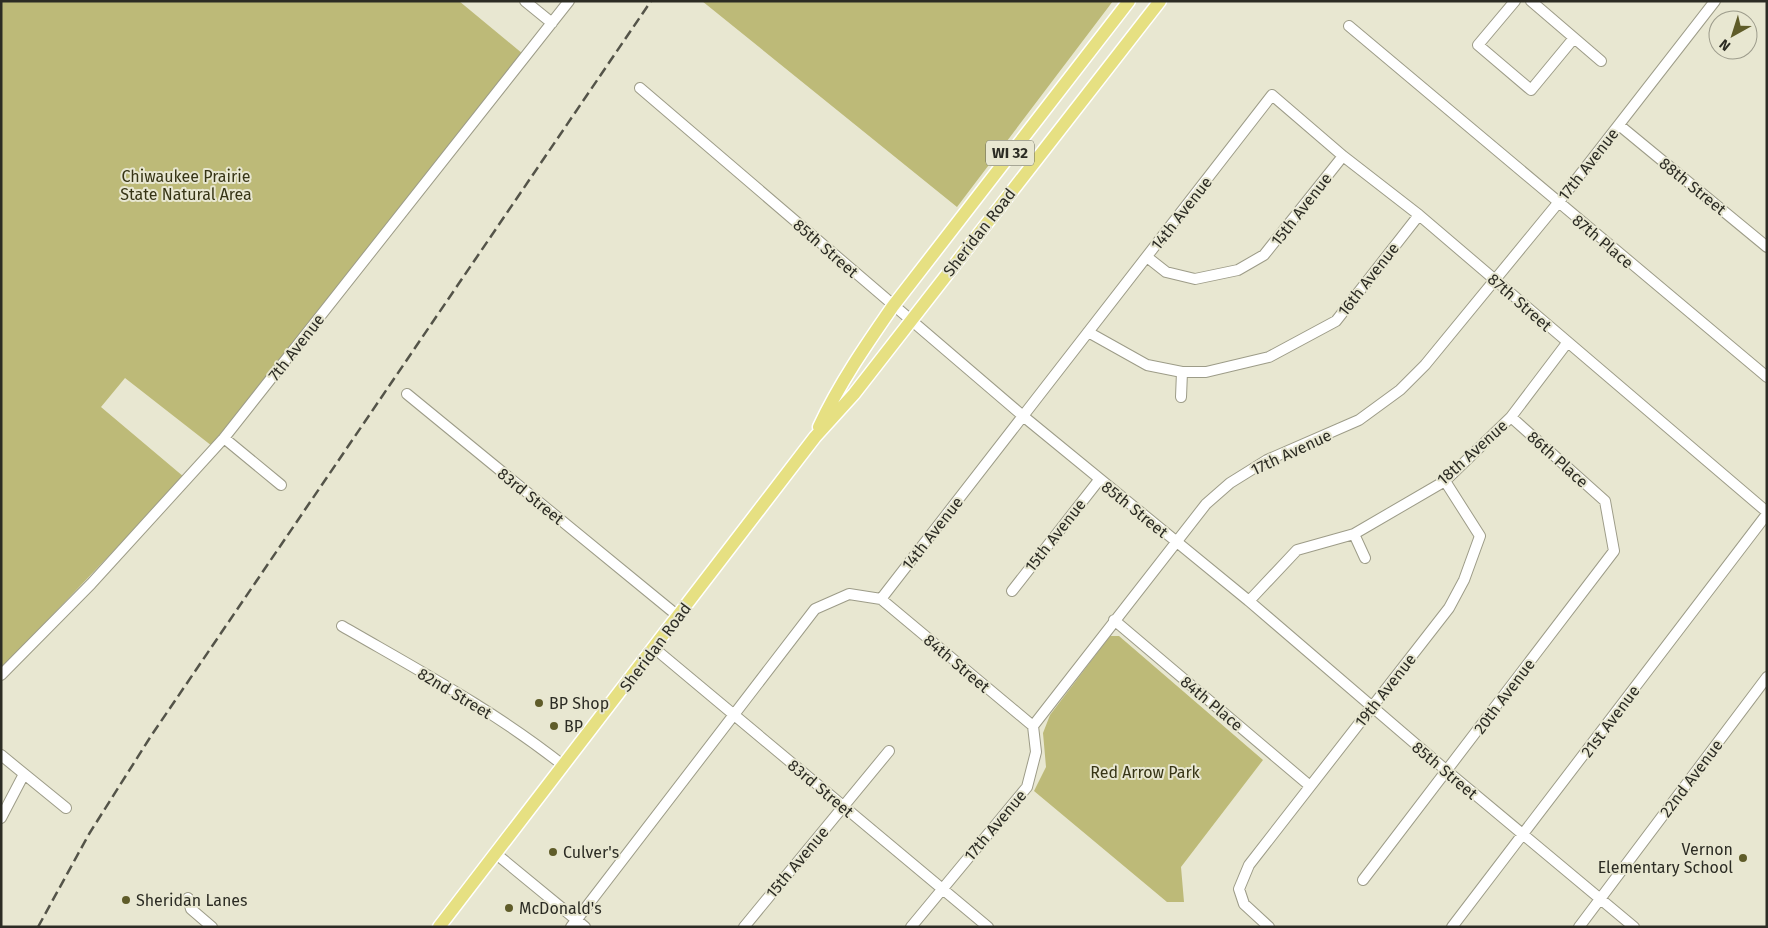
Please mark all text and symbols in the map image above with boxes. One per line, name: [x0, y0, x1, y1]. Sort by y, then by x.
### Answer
north arrow: [1708, 10, 1758, 60]
text: N: [1716, 35, 1734, 54]
street label: 17th Avenue: [1554, 124, 1623, 204]
road number: WI 32: [986, 140, 1034, 166]
street label: 88th Street: [1655, 154, 1730, 219]
park label: Chiwaukee Prairie State Natural Area: [120, 167, 252, 204]
street label: 15th Avenue: [1267, 169, 1336, 250]
street label: 14th Avenue: [1147, 173, 1216, 254]
street label: Sheridan Road: [939, 185, 1020, 280]
street label: 87th Place: [1568, 210, 1637, 272]
street label: 85th Street: [789, 215, 862, 282]
street label: 16th Avenue: [1334, 239, 1403, 320]
street label: 87th Street: [1484, 269, 1556, 335]
street label: 7th Avenue: [264, 310, 328, 385]
street label: 18th Avenue: [1433, 416, 1511, 489]
street label: 17th Avenue: [1248, 426, 1334, 479]
street label: 86th Place: [1523, 427, 1592, 492]
street label: 83rd Street: [494, 464, 568, 529]
street label: 85th Street: [1098, 477, 1172, 542]
street label: 14th Avenue: [898, 493, 967, 574]
street label: 15th Avenue: [1021, 495, 1090, 576]
street label: Sheridan Road: [616, 599, 695, 695]
street label: 84th Street: [920, 630, 994, 697]
street label: 19th Avenue: [1351, 650, 1420, 731]
street label: 20th Avenue: [1470, 655, 1539, 738]
street label: 82nd Street: [414, 664, 495, 723]
street label: 84th Place: [1177, 672, 1247, 735]
street label: 21st Avenue: [1577, 682, 1644, 761]
place label: BP Shop: [549, 694, 609, 713]
marker: BP Shop: [533, 697, 545, 709]
place label: BP: [564, 717, 583, 736]
marker: BP: [548, 720, 560, 732]
street label: 22nd Avenue: [1656, 736, 1727, 821]
street label: 85th Street: [1408, 738, 1481, 803]
street label: 83rd Street: [784, 755, 857, 821]
park label: Red Arrow Park: [1090, 763, 1201, 782]
street label: 17th Avenue: [960, 786, 1030, 865]
street label: 15th Avenue: [762, 823, 833, 902]
place label: Vernon Elementary School: [1598, 840, 1733, 877]
place label: Culver's: [563, 843, 619, 862]
marker: Culver's: [547, 846, 559, 858]
marker: Vernon Elementary School: [1737, 852, 1749, 864]
place label: Sheridan Lanes: [136, 891, 247, 910]
marker: Sheridan Lanes: [120, 894, 132, 906]
place label: McDonald's: [519, 899, 602, 918]
marker: McDonald's: [503, 902, 515, 914]

